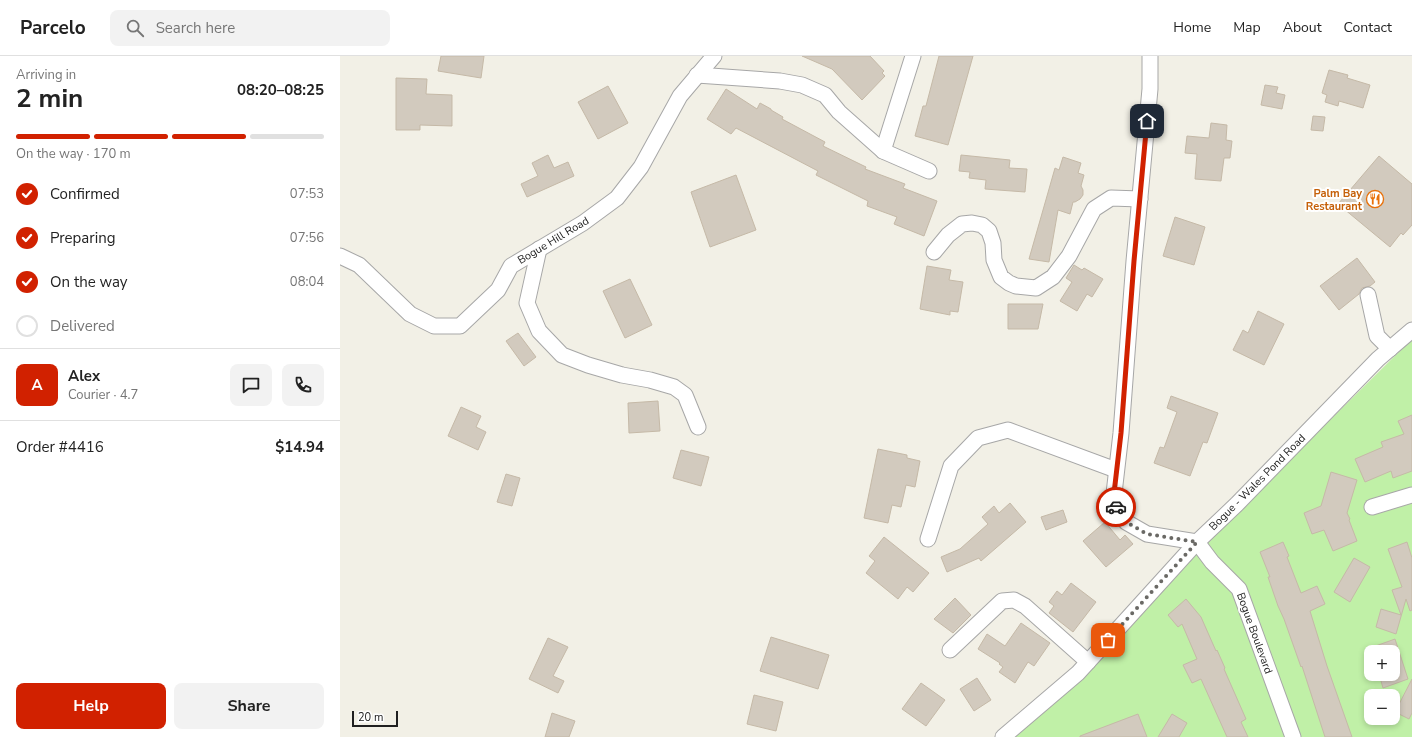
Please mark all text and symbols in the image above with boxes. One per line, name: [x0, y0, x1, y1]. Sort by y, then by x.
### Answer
search box: [110, 10, 390, 46]
text: Parcelo: [20, 15, 86, 41]
icon: search: [124, 17, 146, 39]
text: Search here: [156, 18, 235, 38]
text: Home: [1173, 18, 1211, 37]
text: Map: [1233, 18, 1261, 37]
text: About: [1283, 18, 1322, 37]
text: Contact: [1344, 18, 1392, 37]
text: Arriving in: [16, 66, 76, 84]
text: 08:20–08:25: [237, 80, 324, 100]
text: 2 min: [16, 81, 83, 116]
pin: [1130, 104, 1164, 138]
icon: home: [1136, 110, 1158, 132]
text: On the way · 170 m: [16, 145, 131, 163]
icon: check: [16, 183, 38, 205]
text: Confirmed: [50, 184, 120, 204]
text: 07:53: [290, 185, 324, 203]
place label: Palm Bay Restaurant: [1306, 186, 1363, 214]
restaurant icon: Palm Bay Restaurant: [1365, 189, 1385, 209]
street label: Bogue Hill Road: [515, 213, 592, 268]
icon: check: [16, 227, 38, 249]
text: Preparing: [50, 228, 115, 248]
text: 07:56: [290, 229, 324, 247]
icon: check: [16, 271, 38, 293]
text: On the way: [50, 272, 128, 292]
text: 08:04: [290, 273, 324, 291]
text: Delivered: [50, 316, 115, 336]
button: chat: [230, 364, 272, 406]
button: phone: [282, 364, 324, 406]
text: Alex: [68, 366, 100, 386]
text: A: [31, 375, 43, 395]
text: Courier · 4.7: [68, 386, 138, 404]
street label: Bogue - Wales Pond Road: [1206, 431, 1309, 534]
text: Order #4416: [16, 437, 104, 457]
text: $14.94: [275, 437, 324, 457]
courier: [1096, 487, 1136, 527]
icon: car: [1105, 496, 1127, 518]
street label: Bogue Boulevard: [1233, 591, 1276, 676]
pin: [1091, 623, 1125, 657]
icon: bag: [1097, 629, 1119, 651]
map controls: [1364, 645, 1400, 725]
button: +: [1364, 645, 1400, 681]
button: Help: [16, 683, 166, 729]
button: Share: [174, 683, 324, 729]
button: −: [1364, 689, 1400, 725]
scale bar: [352, 709, 398, 728]
text: 20 m: [358, 710, 383, 725]

